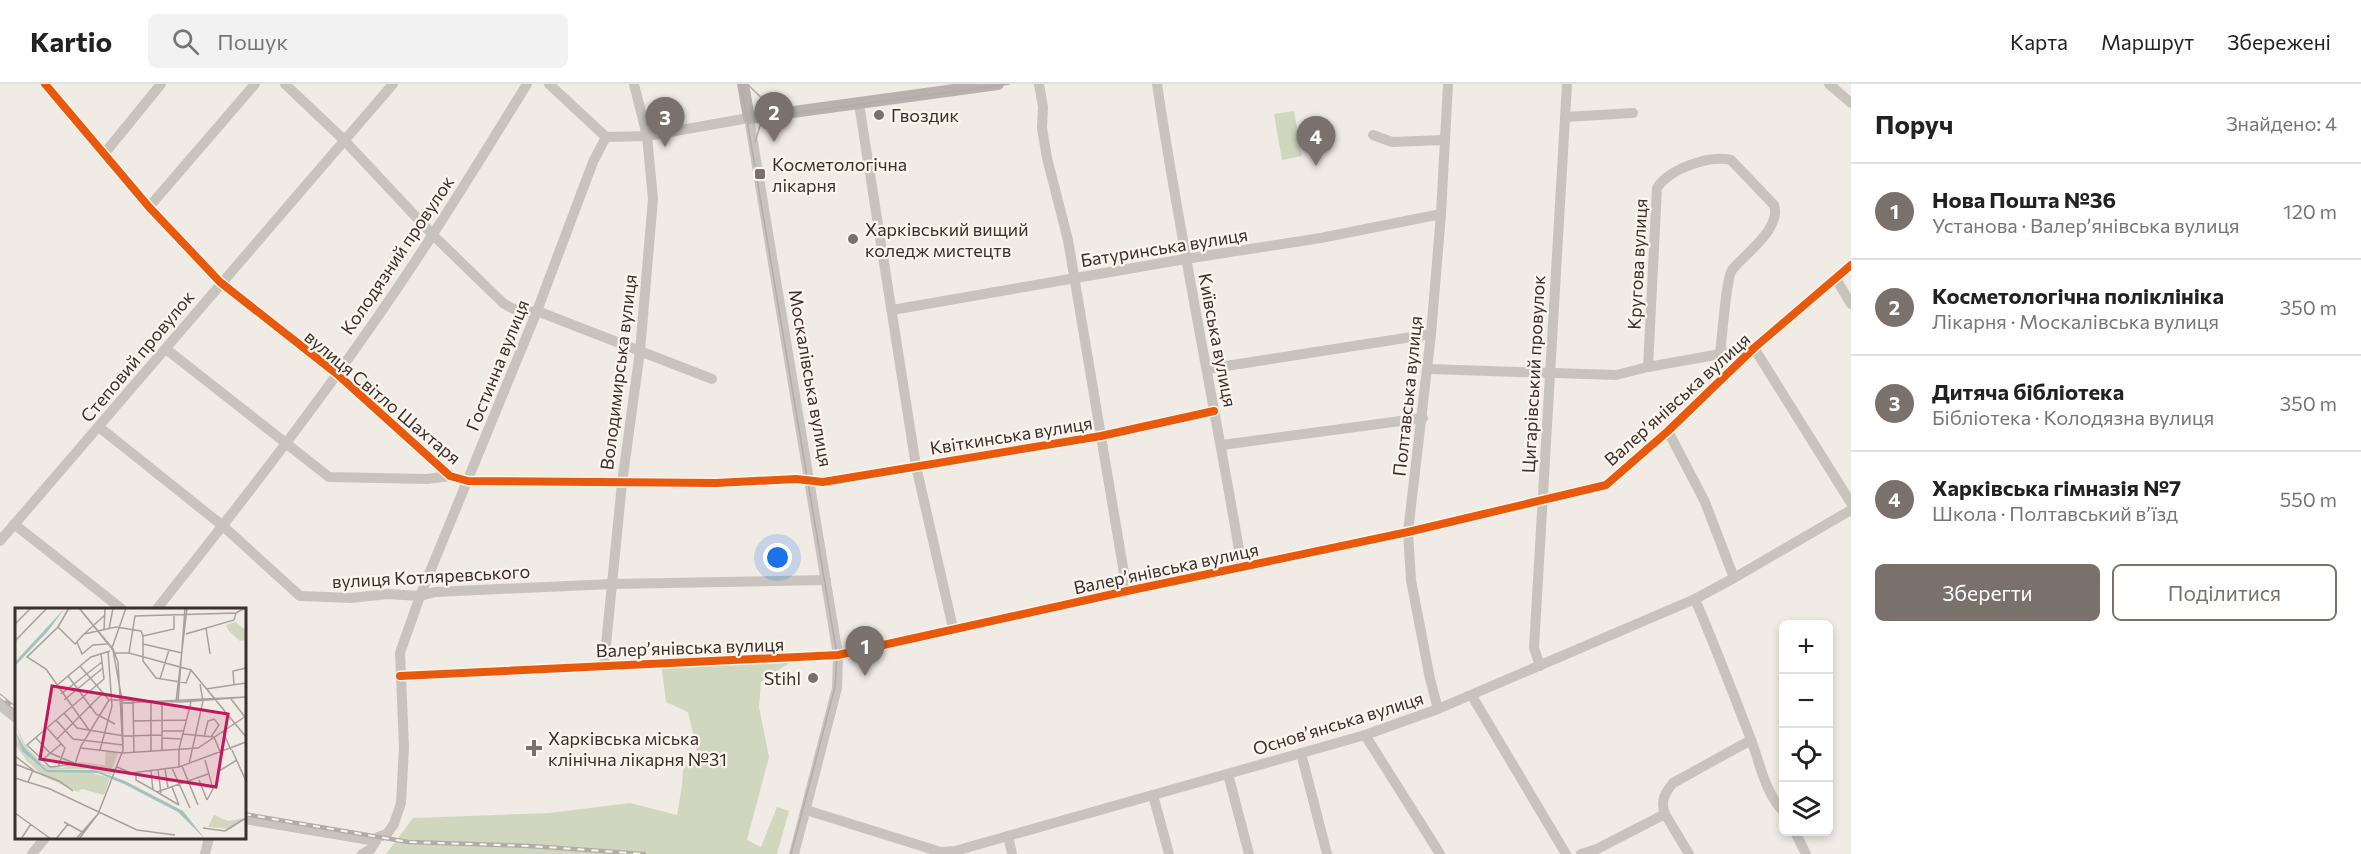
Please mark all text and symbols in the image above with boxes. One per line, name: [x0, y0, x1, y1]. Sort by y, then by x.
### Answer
search box: [148, 14, 568, 68]
text: Kartio: [30, 24, 112, 58]
icon: search: [169, 25, 202, 58]
text: Пошук: [217, 28, 288, 55]
text: Карта: [2010, 29, 2068, 54]
text: Маршрут: [2101, 29, 2194, 54]
text: Збережені: [2227, 29, 2331, 54]
pin: 2: [754, 92, 794, 142]
pin: 3: [646, 98, 684, 147]
place label: Гвоздик: [891, 104, 960, 126]
marker: Гвоздик: [872, 108, 886, 122]
text: Поруч: [1875, 108, 1953, 139]
text: Знайдено: 4: [2226, 111, 2337, 135]
pin: 4: [1296, 116, 1336, 166]
place label: Косметологічна лікарня: [772, 153, 907, 196]
marker: Косметологічна лікарня: [753, 167, 767, 181]
street label: Колодязний провулок: [336, 171, 459, 339]
text: Нова Пошта №36: [1932, 186, 2116, 213]
street label: Кругова вулиця: [1623, 198, 1651, 330]
text: 1: [1890, 199, 1899, 223]
text: 120 m: [2283, 199, 2337, 223]
text: Установа · Валер’янівська вулиця: [1932, 213, 2240, 237]
place label: Харківський вищий коледж мистецтв: [865, 218, 1029, 261]
street label: Батуринська вулиця: [1079, 223, 1249, 271]
marker: Харківський вищий коледж мистецтв: [846, 232, 860, 246]
street label: Київська вулиця: [1194, 271, 1242, 409]
street label: Володимирська вулиця: [595, 273, 641, 471]
street label: Цигарівський провулок: [1517, 274, 1549, 474]
text: Косметологічна поліклініка: [1932, 282, 2224, 309]
street label: Степовий провулок: [76, 285, 199, 426]
street label: Москалівська вулиця: [785, 288, 837, 468]
text: 2: [1889, 295, 1900, 319]
text: 350 m: [2280, 295, 2337, 319]
street label: Гостинна вулиця: [461, 296, 533, 434]
text: Лікарня · Москалівська вулиця: [1932, 309, 2219, 333]
street label: Полтавська вулиця: [1388, 315, 1426, 477]
street label: вулиця Світло Шахтаря: [300, 325, 466, 469]
street label: Валер’янівська вулиця: [1600, 328, 1754, 470]
text: Дитяча бібліотека: [1932, 378, 2124, 405]
text: 3: [1889, 391, 1900, 415]
text: 350 m: [2280, 391, 2337, 415]
text: Бібліотека · Колодязна вулиця: [1932, 405, 2214, 429]
street label: Квіткинська вулиця: [928, 411, 1094, 459]
text: Харківська гімназія №7: [1932, 474, 2181, 501]
text: 4: [1888, 487, 1901, 511]
text: 550 m: [2280, 487, 2337, 511]
text: Школа · Полтавський в’їзд: [1932, 501, 2178, 525]
street label: Валер’янівська вулиця: [1071, 538, 1261, 598]
your location: [763, 543, 792, 572]
street label: вулиця Котляревського: [331, 560, 531, 592]
button: Зберегти: [1875, 564, 2100, 621]
button: Поділитися: [2112, 564, 2337, 621]
inset map: [15, 608, 246, 839]
map controls: [1779, 620, 1833, 836]
button: +: [1779, 620, 1833, 674]
pin: 1: [846, 626, 884, 676]
street label: Валер’янівська вулиця: [595, 633, 785, 661]
place label: Stihl: [764, 667, 801, 689]
marker: Stihl: [806, 671, 820, 685]
button: −: [1779, 674, 1833, 728]
street label: Основ’янська вулиця: [1250, 687, 1426, 759]
place label: Харківська міська клінічна лікарня №31: [548, 727, 727, 770]
button: locate: [1779, 728, 1833, 782]
marker: Харківська міська клінічна лікарня №31: [525, 739, 543, 757]
button: layers: [1779, 782, 1833, 836]

